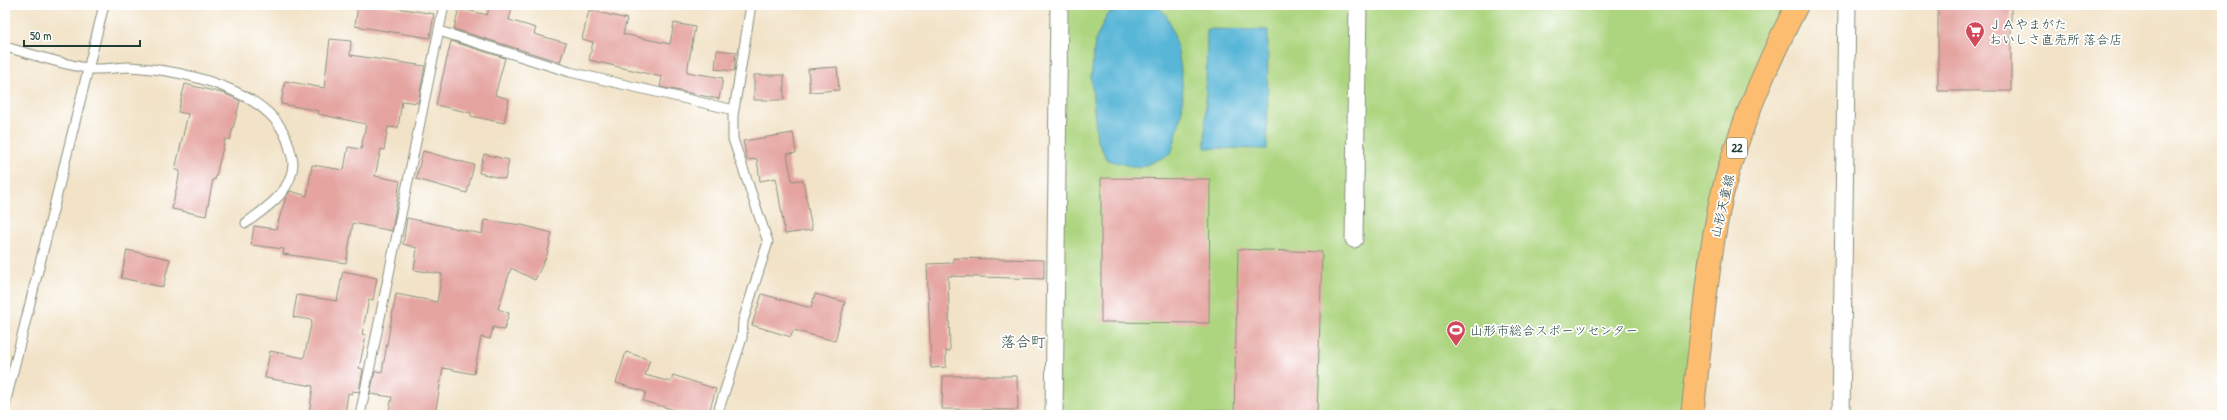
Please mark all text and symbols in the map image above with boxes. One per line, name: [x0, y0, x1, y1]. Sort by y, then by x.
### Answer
place label: ＪＡやまがた おいしさ直売所 落合店: [1989, 15, 2122, 48]
supermarket icon: ＪＡやまがた おいしさ直売所 落合店: [1964, 20, 1986, 48]
scale bar: [24, 22, 140, 48]
text: 50 m: [30, 27, 51, 44]
road number: 22: [1727, 138, 1747, 158]
street label: 山形天童線: [1706, 171, 1738, 240]
sports icon: 山形市総合スポーツセンター: [1445, 319, 1467, 347]
place label: 山形市総合スポーツセンター: [1470, 321, 1638, 339]
district label: 落合町: [1000, 331, 1046, 352]

